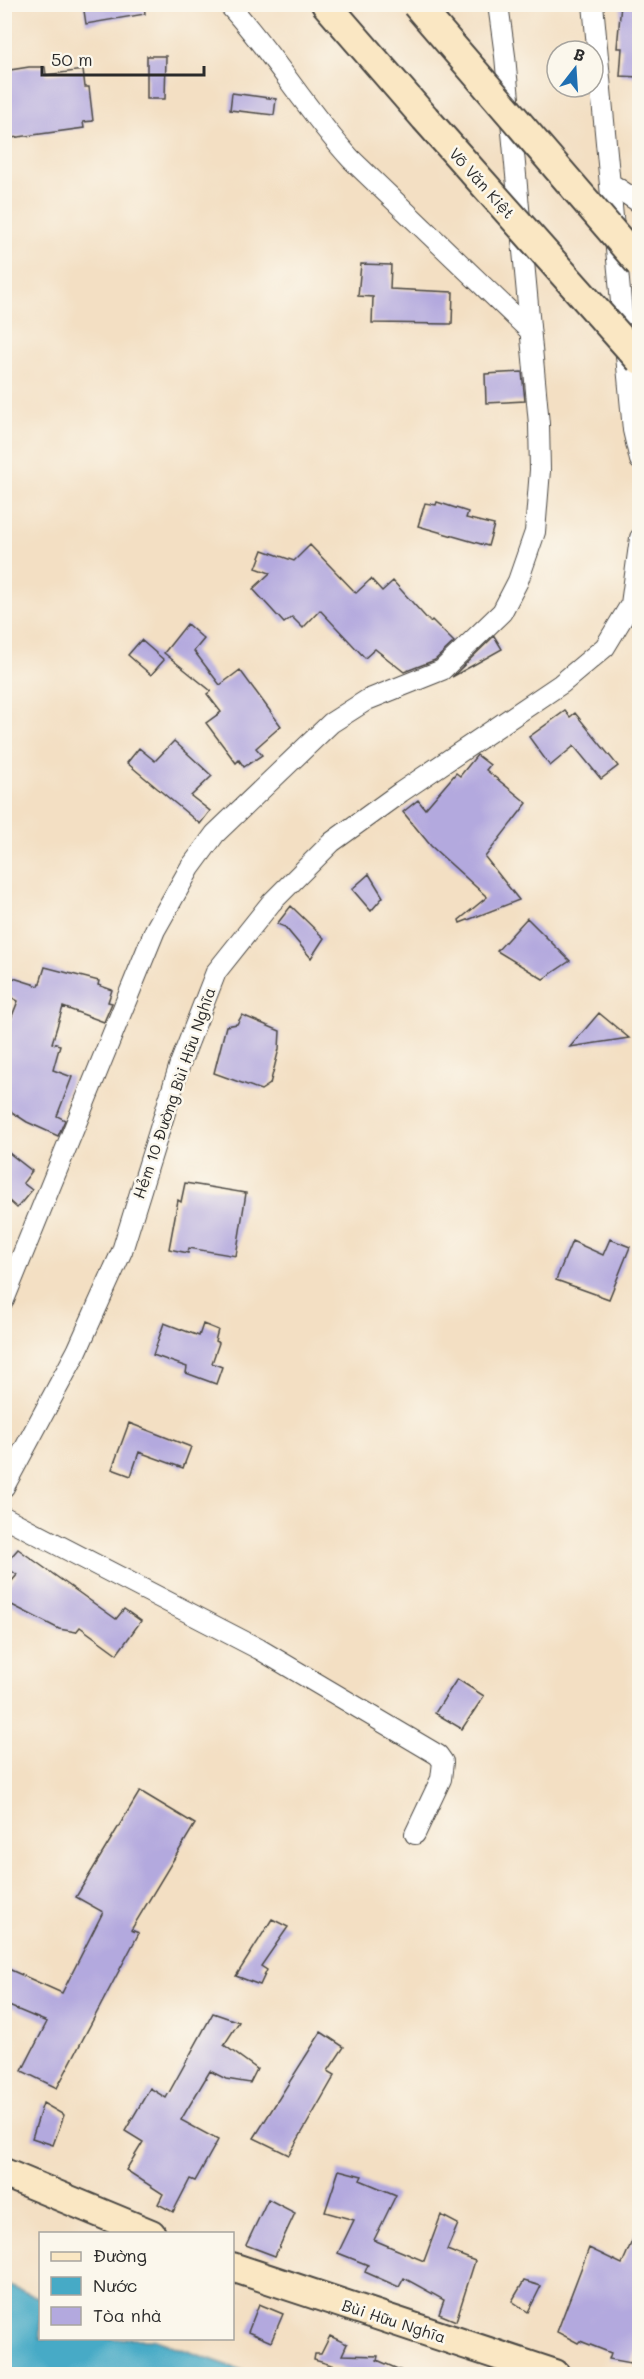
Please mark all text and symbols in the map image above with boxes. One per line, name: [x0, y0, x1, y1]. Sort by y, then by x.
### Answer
scale bar: [42, 39, 204, 77]
north arrow: [545, 39, 605, 99]
text: B: [571, 43, 588, 66]
text: 50 m: [51, 47, 93, 71]
street label: Võ Văn Kiệt: [445, 143, 520, 223]
street label: Hẻm 10 Đường Bùi Hữu Nghĩa: [127, 984, 220, 1201]
legend: [39, 2232, 234, 2340]
text: Đường: [93, 2243, 147, 2267]
text: Nước: [93, 2273, 137, 2297]
street label: Bùi Hữu Nghĩa: [340, 2294, 449, 2347]
text: Tòa nhà: [93, 2303, 162, 2327]

